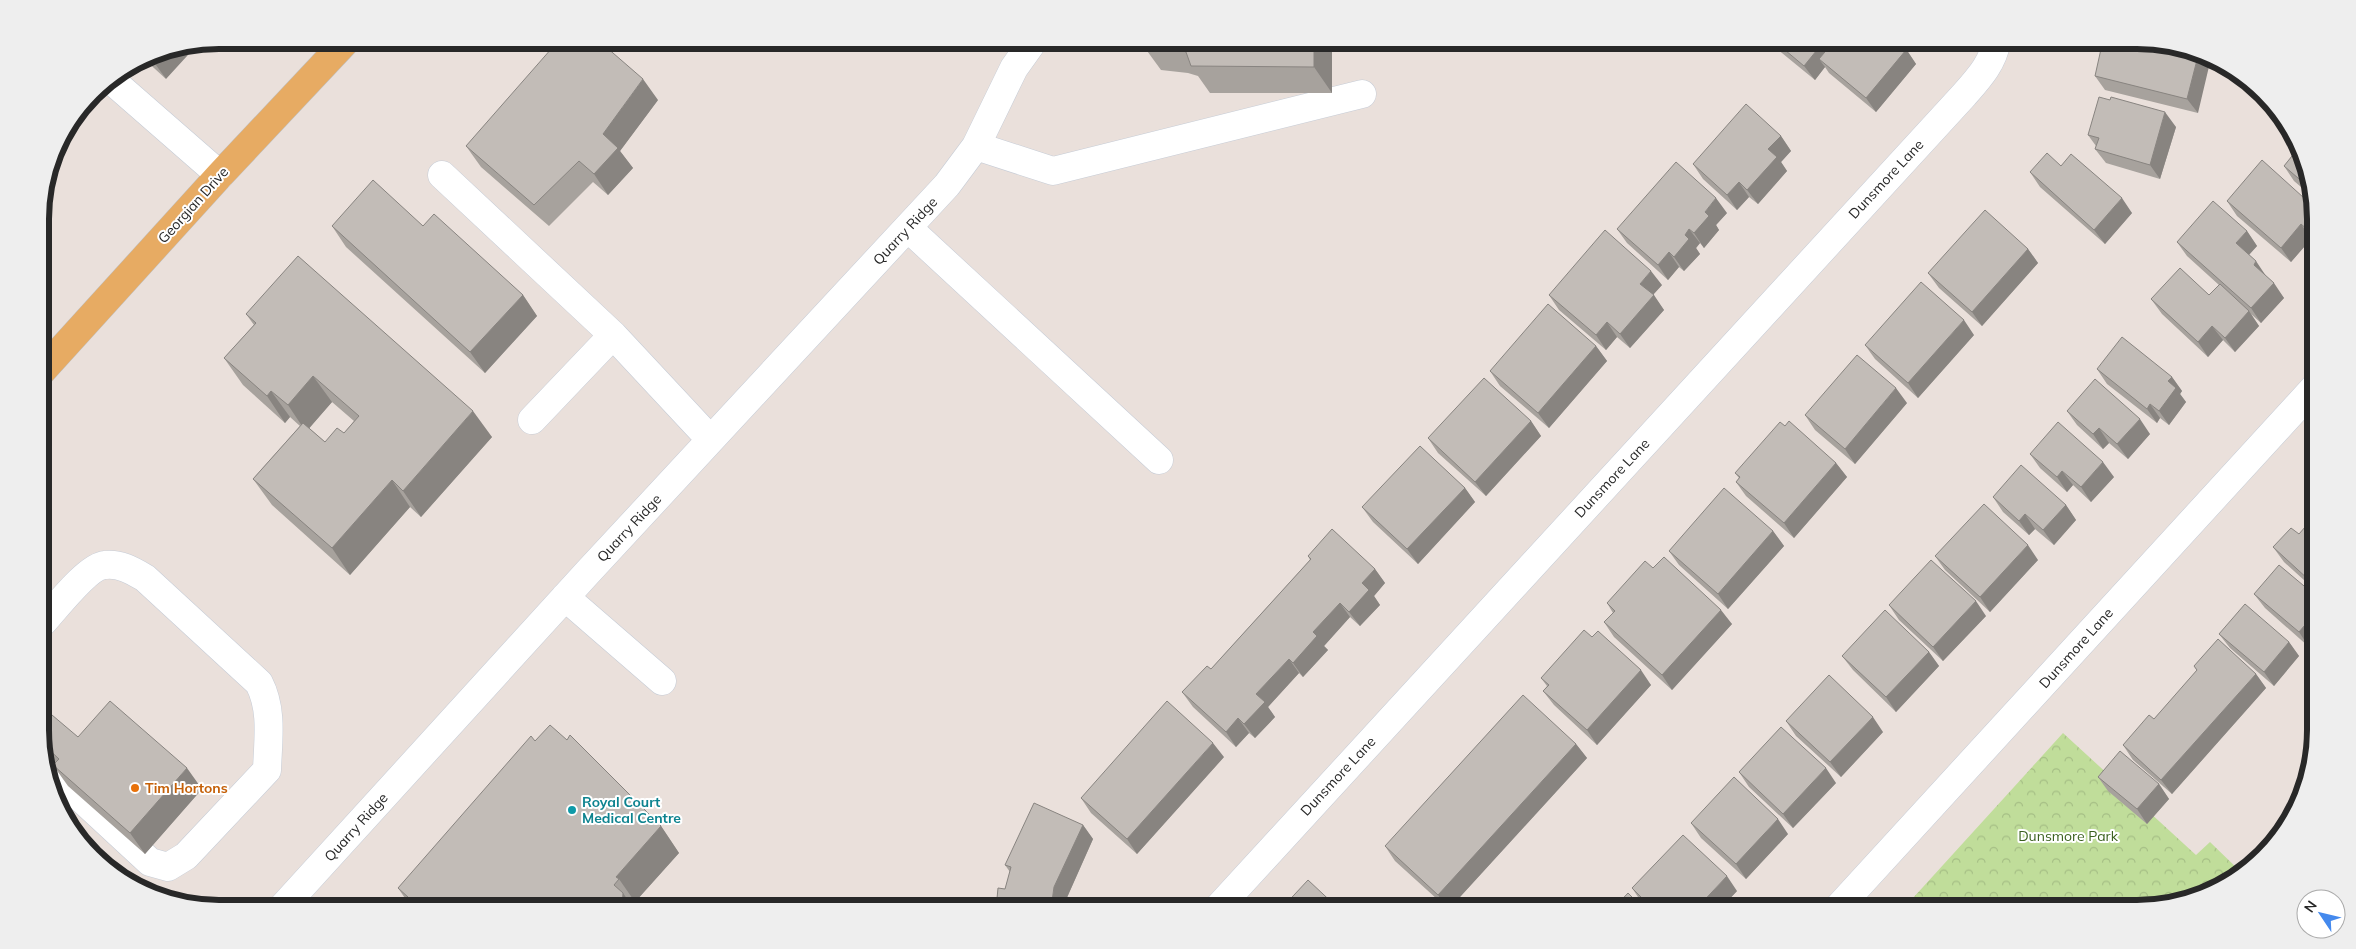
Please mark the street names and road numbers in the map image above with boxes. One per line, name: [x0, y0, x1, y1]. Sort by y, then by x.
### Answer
street label: Dunsmore Lane: [1845, 136, 1927, 222]
street label: Georgian Drive: [154, 163, 232, 247]
street label: Quarry Ridge: [869, 193, 941, 269]
street label: Dunsmore Lane: [1571, 435, 1653, 521]
street label: Quarry Ridge: [593, 490, 665, 566]
street label: Dunsmore Lane: [2035, 604, 2117, 692]
street label: Dunsmore Lane: [1297, 733, 1379, 819]
street label: Quarry Ridge: [320, 789, 392, 865]

